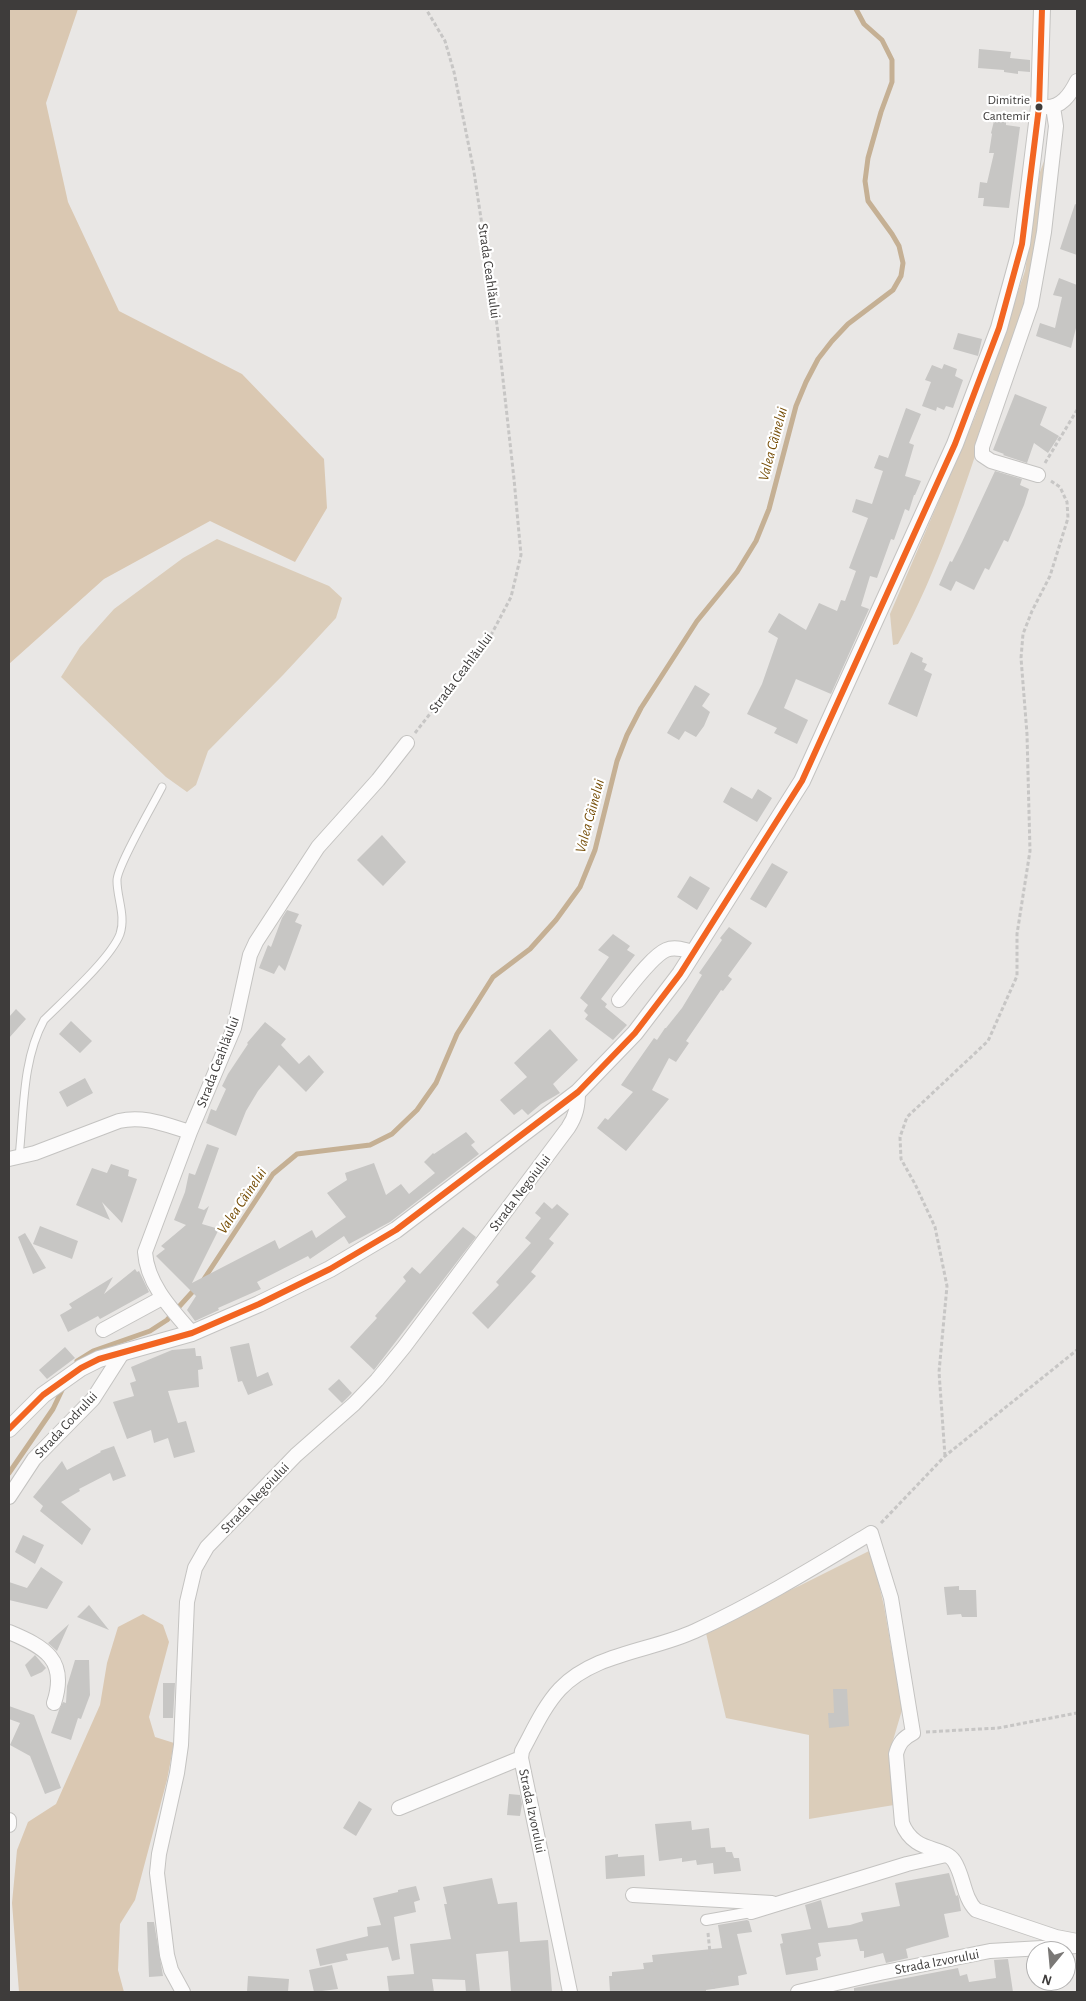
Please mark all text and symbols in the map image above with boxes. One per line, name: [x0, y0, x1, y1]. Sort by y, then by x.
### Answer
place label: Dimitrie Cantemir: [983, 92, 1030, 123]
marker: Dimitrie Cantemir: [1034, 102, 1044, 112]
street label: Strada Ceahlăului: [474, 222, 504, 320]
water label: Valea Câinelui: [755, 405, 791, 483]
street label: Strada Ceahlăului: [425, 630, 497, 716]
water label: Valea Câinelui: [572, 777, 608, 855]
street label: Strada Ceahlăului: [193, 1014, 243, 1110]
street label: Strada Negoiului: [486, 1151, 554, 1235]
water label: Valea Câinelui: [213, 1165, 271, 1237]
street label: Strada Codrului: [31, 1388, 101, 1462]
street label: Strada Negoiului: [217, 1459, 293, 1537]
street label: Strada Izvorului: [515, 1767, 549, 1855]
north arrow: [1026, 1941, 1076, 1991]
street label: Strada Izvorului: [893, 1946, 981, 1978]
text: N: [1040, 1971, 1054, 1988]

